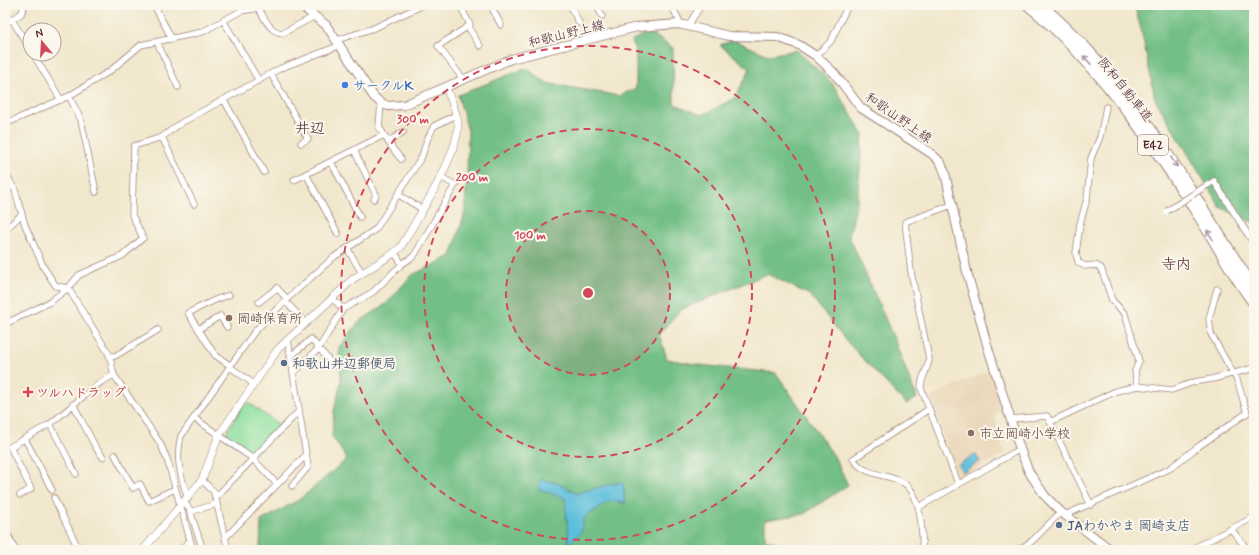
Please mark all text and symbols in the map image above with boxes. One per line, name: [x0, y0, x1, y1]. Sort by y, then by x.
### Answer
street label: 和歌山野上線: [526, 17, 607, 52]
north arrow: [22, 22, 62, 62]
text: N: [34, 26, 45, 41]
street label: 阪和自動車道: [1094, 54, 1156, 126]
one-way arrow: [1082, 55, 1091, 66]
place label: サークルK: [353, 78, 414, 95]
marker: サークルK: [340, 80, 350, 90]
street label: 和歌山野上線: [861, 89, 936, 148]
text: 300 m: [397, 112, 430, 128]
district label: 井辺: [295, 119, 325, 139]
road number: E42: [1138, 135, 1168, 155]
one-way arrow: [1170, 156, 1178, 167]
text: 200 m: [456, 170, 489, 186]
text: 100 m: [514, 228, 547, 244]
one-way arrow: [1206, 229, 1214, 241]
district label: 寺内: [1161, 255, 1191, 275]
centre of rings: [581, 286, 595, 300]
place label: 岡崎保育所: [237, 311, 302, 328]
marker: 岡崎保育所: [224, 313, 234, 323]
place label: 和歌山井辺郵便局: [292, 356, 396, 373]
marker: 和歌山井辺郵便局: [279, 358, 289, 368]
place label: ツルハドラッグ: [36, 385, 126, 402]
marker: ツルハドラッグ: [23, 387, 33, 397]
place label: 市立岡崎小学校: [979, 426, 1070, 443]
marker: 市立岡崎小学校: [966, 428, 976, 438]
place label: JAわかやま 岡崎支店: [1067, 518, 1191, 535]
marker: JAわかやま 岡崎支店: [1054, 520, 1064, 530]

